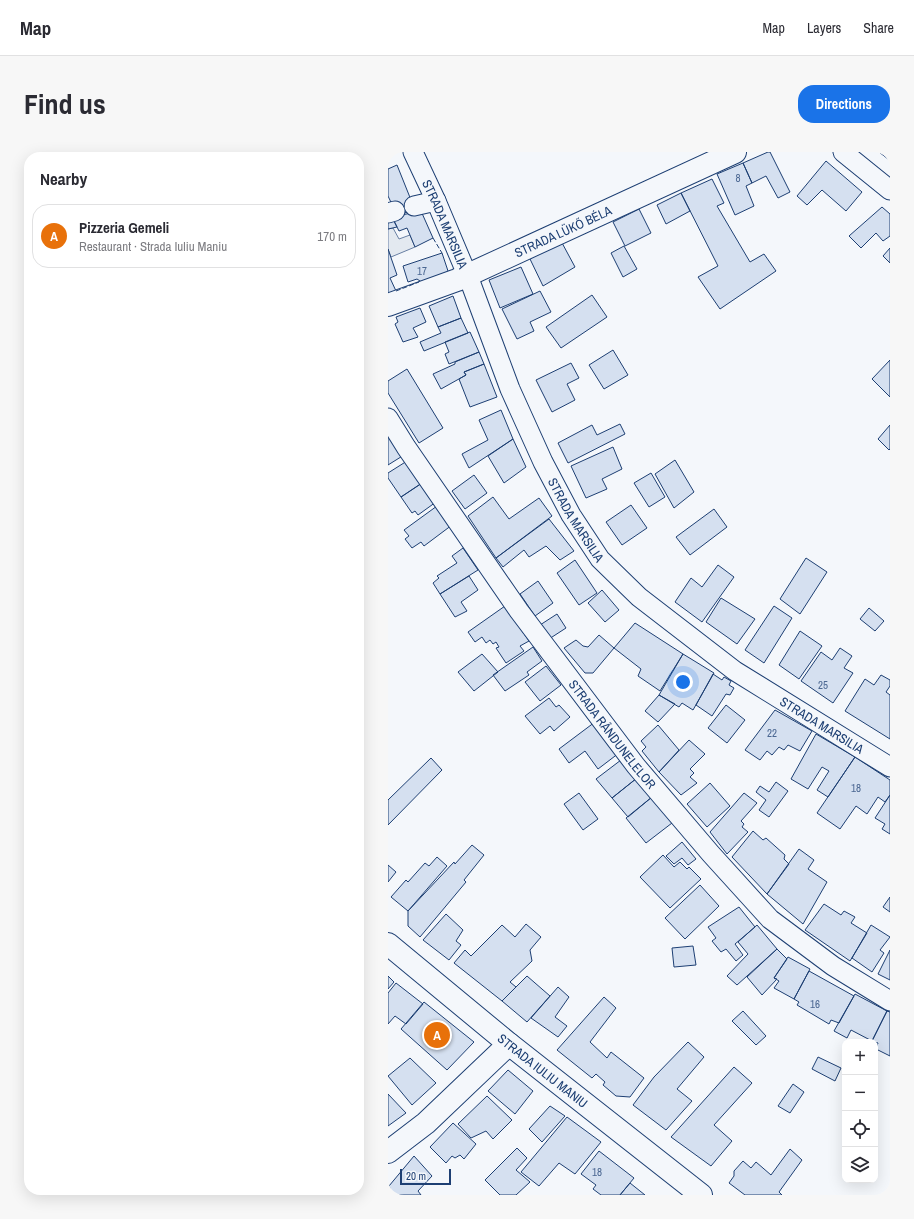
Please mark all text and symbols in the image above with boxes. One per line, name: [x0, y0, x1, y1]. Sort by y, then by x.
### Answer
text: Map: [20, 15, 51, 41]
text: Map: [763, 19, 785, 37]
text: Layers: [807, 19, 841, 37]
text: Share: [863, 19, 894, 37]
text: Find us: [24, 85, 106, 123]
button: Directions: [798, 85, 890, 123]
text: Nearby: [40, 167, 87, 190]
house number: 8: [735, 171, 741, 185]
street label: STRADA MARSILIA: [419, 177, 472, 272]
street label: STRADA LÜKŐ BÉLA: [512, 201, 615, 261]
text: Pizzeria Gemeli: [79, 217, 169, 238]
text: A: [50, 228, 58, 245]
text: 170 m: [317, 228, 347, 245]
text: Restaurant · Strada Iuliu Maniu: [79, 238, 227, 255]
house number: 17: [417, 264, 427, 278]
street label: STRADA MARSILIA: [544, 475, 609, 566]
your location: [673, 672, 693, 692]
street label: STRADA RÂNDUNELELOR: [565, 676, 660, 792]
house number: 25: [818, 678, 828, 692]
street label: STRADA MARSILIA: [777, 693, 868, 758]
house number: 22: [767, 726, 777, 740]
house number: 18: [851, 781, 861, 795]
house number: 16: [810, 997, 820, 1011]
pin: A: [424, 1020, 450, 1050]
street label: STRADA IULIU MANIU: [494, 1030, 591, 1111]
map controls: [842, 1039, 878, 1183]
button: +: [842, 1039, 878, 1075]
button: −: [842, 1075, 878, 1111]
button: locate: [842, 1111, 878, 1147]
button: layers: [842, 1147, 878, 1183]
house number: 18: [592, 1165, 602, 1179]
scale bar: [400, 1167, 451, 1186]
text: 20 m: [406, 1169, 426, 1183]

